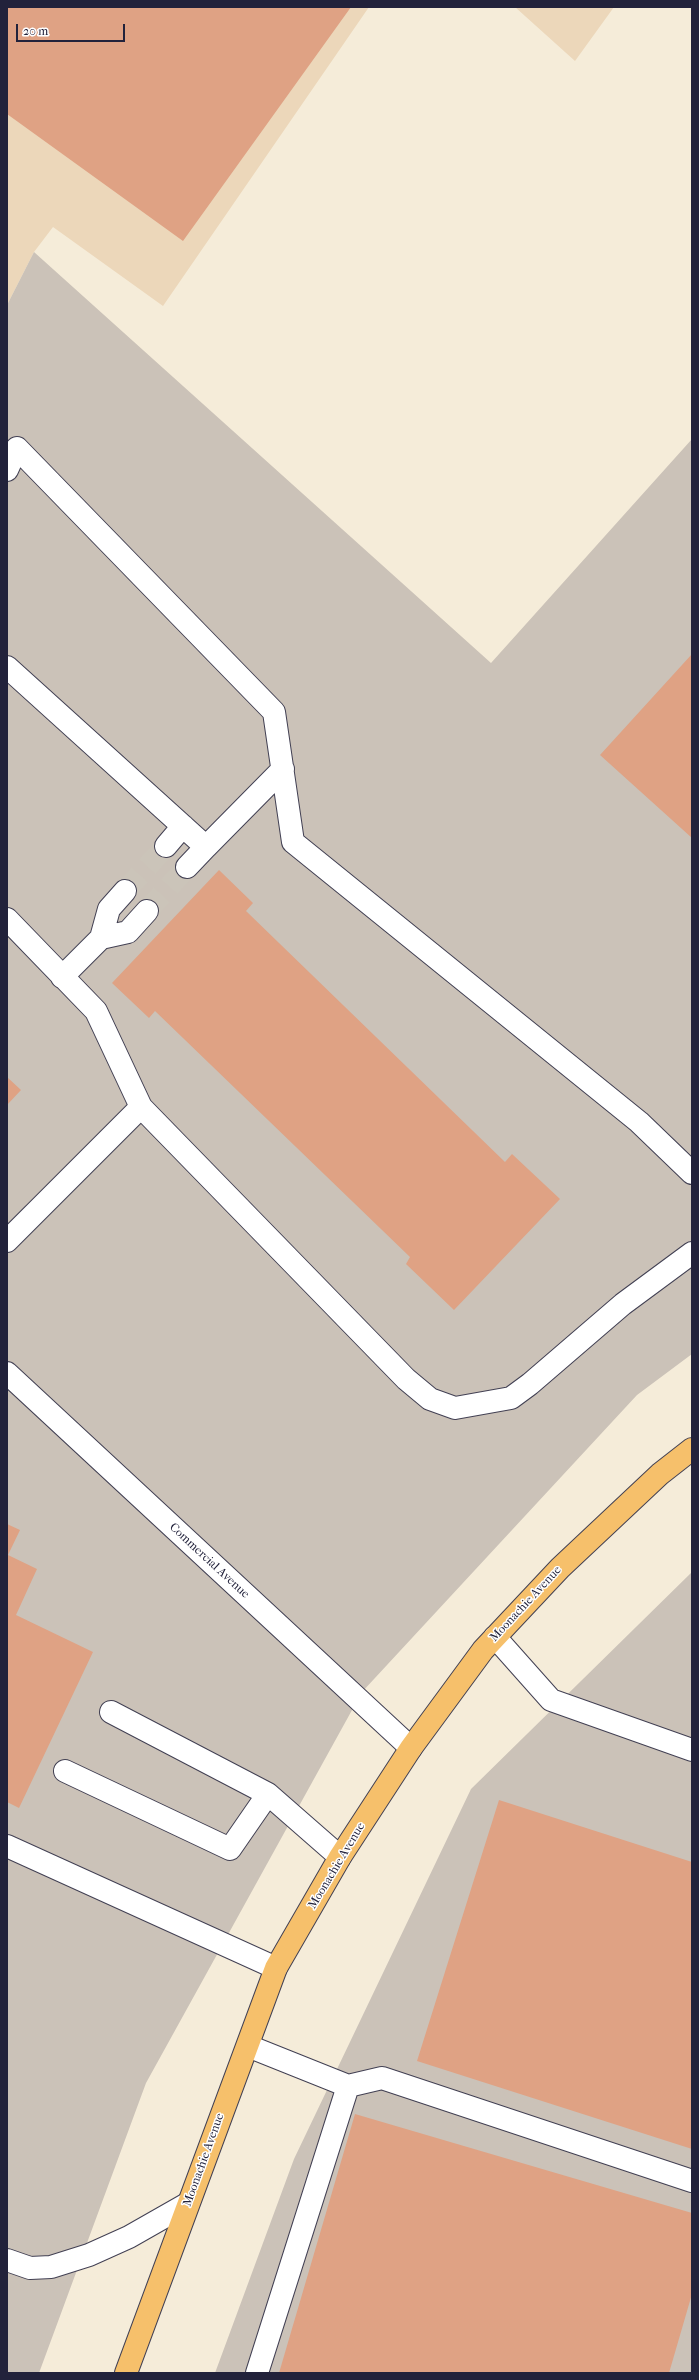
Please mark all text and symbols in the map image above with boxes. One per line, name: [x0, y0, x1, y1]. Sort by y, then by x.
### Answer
scale bar: [18, 16, 127, 42]
text: 20 m: [23, 24, 48, 38]
street label: Commercial Avenue: [166, 1520, 252, 1602]
street label: Moonachie Avenue: [487, 1563, 565, 1645]
street label: Moonachie Avenue: [306, 1820, 368, 1912]
street label: Moonachie Avenue: [180, 2111, 228, 2209]

